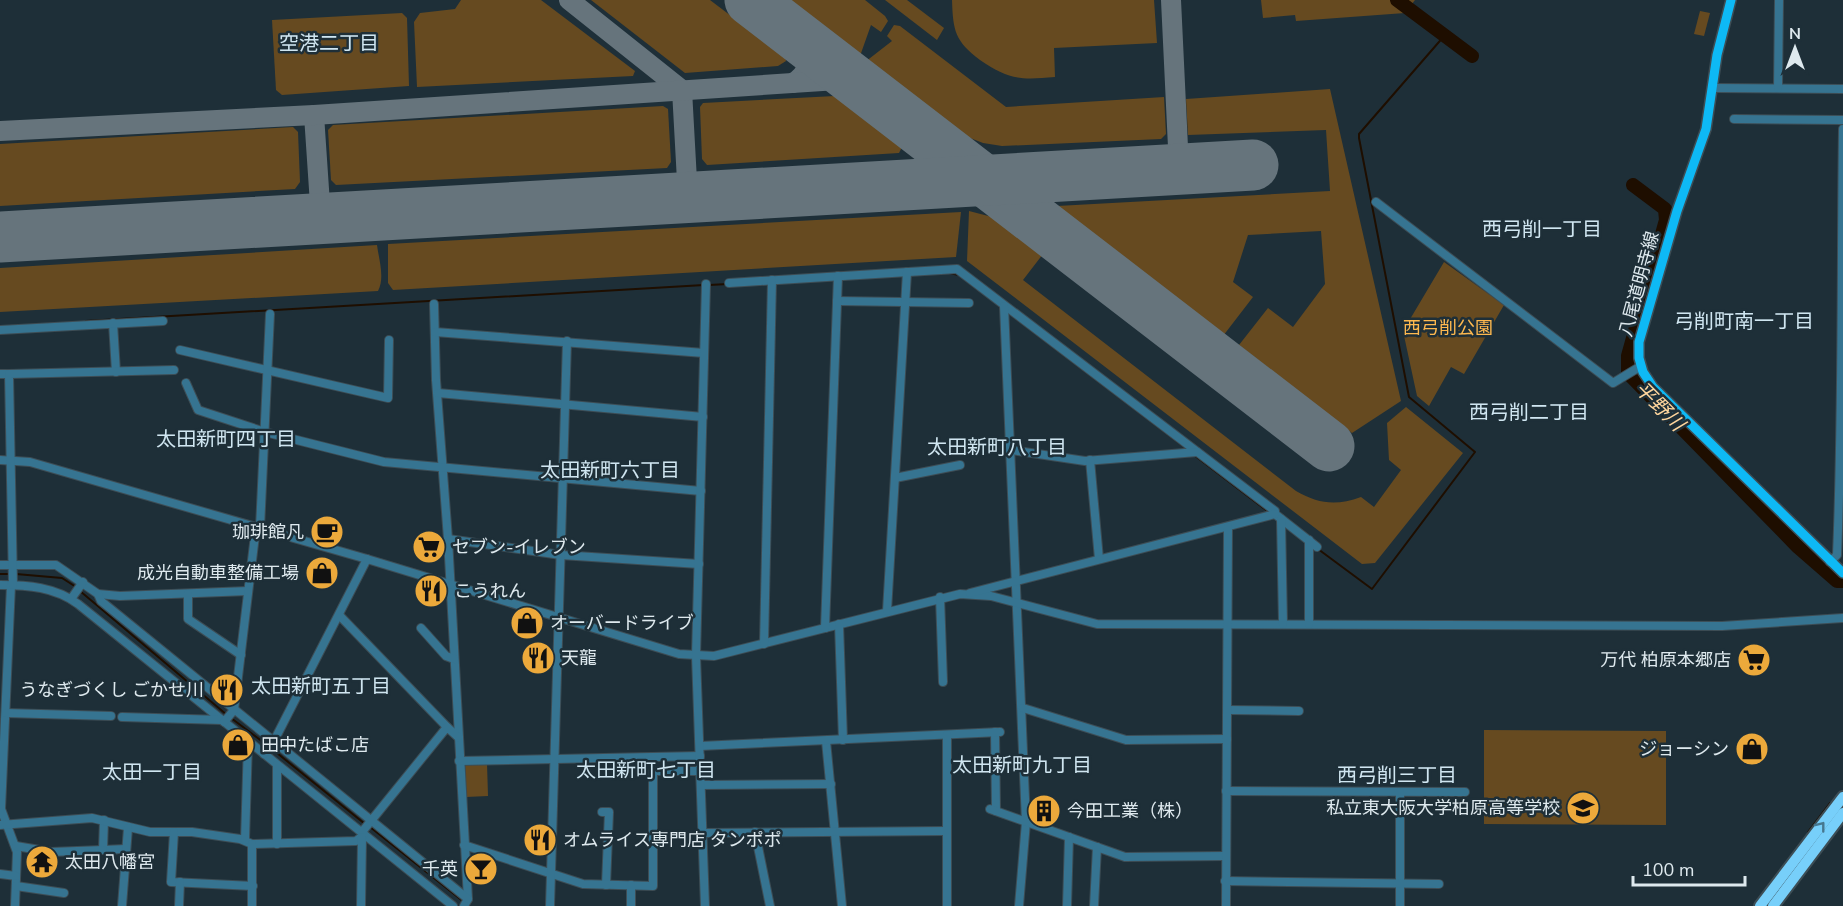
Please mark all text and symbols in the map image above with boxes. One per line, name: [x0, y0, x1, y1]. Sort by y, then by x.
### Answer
north arrow: [1765, 18, 1825, 78]
text: N: [1789, 23, 1801, 45]
district label: 空港二丁目: [279, 30, 379, 57]
district label: 西弓削一丁目: [1482, 216, 1602, 243]
street label: 八尾道明寺線: [1613, 229, 1665, 339]
district label: 弓削町南一丁目: [1674, 308, 1814, 335]
park label: 西弓削公園: [1403, 316, 1493, 340]
water label: 平野川: [1629, 376, 1692, 439]
district label: 西弓削二丁目: [1469, 399, 1589, 426]
district label: 太田新町四丁目: [156, 426, 296, 453]
district label: 太田新町八丁目: [927, 434, 1067, 461]
district label: 太田新町六丁目: [540, 457, 680, 484]
cafe icon: 珈琲館凡: [309, 514, 345, 550]
place label: 珈琲館凡: [232, 520, 304, 544]
supermarket icon: セブン-イレブン: [411, 529, 447, 565]
place label: セブン-イレブン: [452, 535, 586, 559]
shop icon: 成光自動車整備工場: [304, 555, 340, 591]
place label: 成光自動車整備工場: [137, 561, 299, 585]
restaurant icon: こうれん: [413, 573, 449, 609]
place label: こうれん: [454, 579, 526, 603]
shop icon: オーバードライブ: [509, 605, 545, 641]
place label: オーバードライブ: [550, 611, 694, 635]
restaurant icon: 天龍: [520, 640, 556, 676]
supermarket icon: 万代 柏原本郷店: [1736, 642, 1772, 678]
place label: 天龍: [561, 646, 597, 670]
place label: 万代 柏原本郷店: [1600, 648, 1731, 672]
restaurant icon: うなぎづくし ごかせ川: [209, 672, 245, 708]
district label: 太田新町五丁目: [251, 673, 391, 700]
place label: うなぎづくし ごかせ川: [19, 678, 204, 702]
shop icon: 田中たばこ店: [220, 727, 256, 763]
shop icon: ジョーシン: [1734, 731, 1770, 767]
place label: 田中たばこ店: [261, 733, 369, 757]
place label: ジョーシン: [1639, 737, 1729, 761]
district label: 太田新町九丁目: [952, 752, 1092, 779]
district label: 太田新町七丁目: [576, 757, 716, 784]
district label: 太田一丁目: [102, 759, 202, 786]
district label: 西弓削三丁目: [1337, 762, 1457, 789]
school or university icon: 私立東大阪大学柏原高等学校: [1565, 790, 1601, 826]
building icon: 今田工業（株）: [1026, 793, 1062, 829]
place label: 私立東大阪大学柏原高等学校: [1326, 796, 1560, 820]
place label: 今田工業（株）: [1067, 799, 1193, 823]
one-way arrow: [1814, 821, 1825, 832]
restaurant icon: オムライス専門店 タンポポ: [522, 822, 558, 858]
place label: オムライス専門店 タンポポ: [563, 828, 782, 852]
temple icon: 太田八幡宮: [24, 844, 60, 880]
scale bar: [1633, 849, 1746, 887]
place label: 太田八幡宮: [65, 850, 155, 874]
bar icon: 千英: [463, 851, 499, 887]
place label: 千英: [422, 857, 458, 881]
text: 100 m: [1642, 858, 1694, 882]

